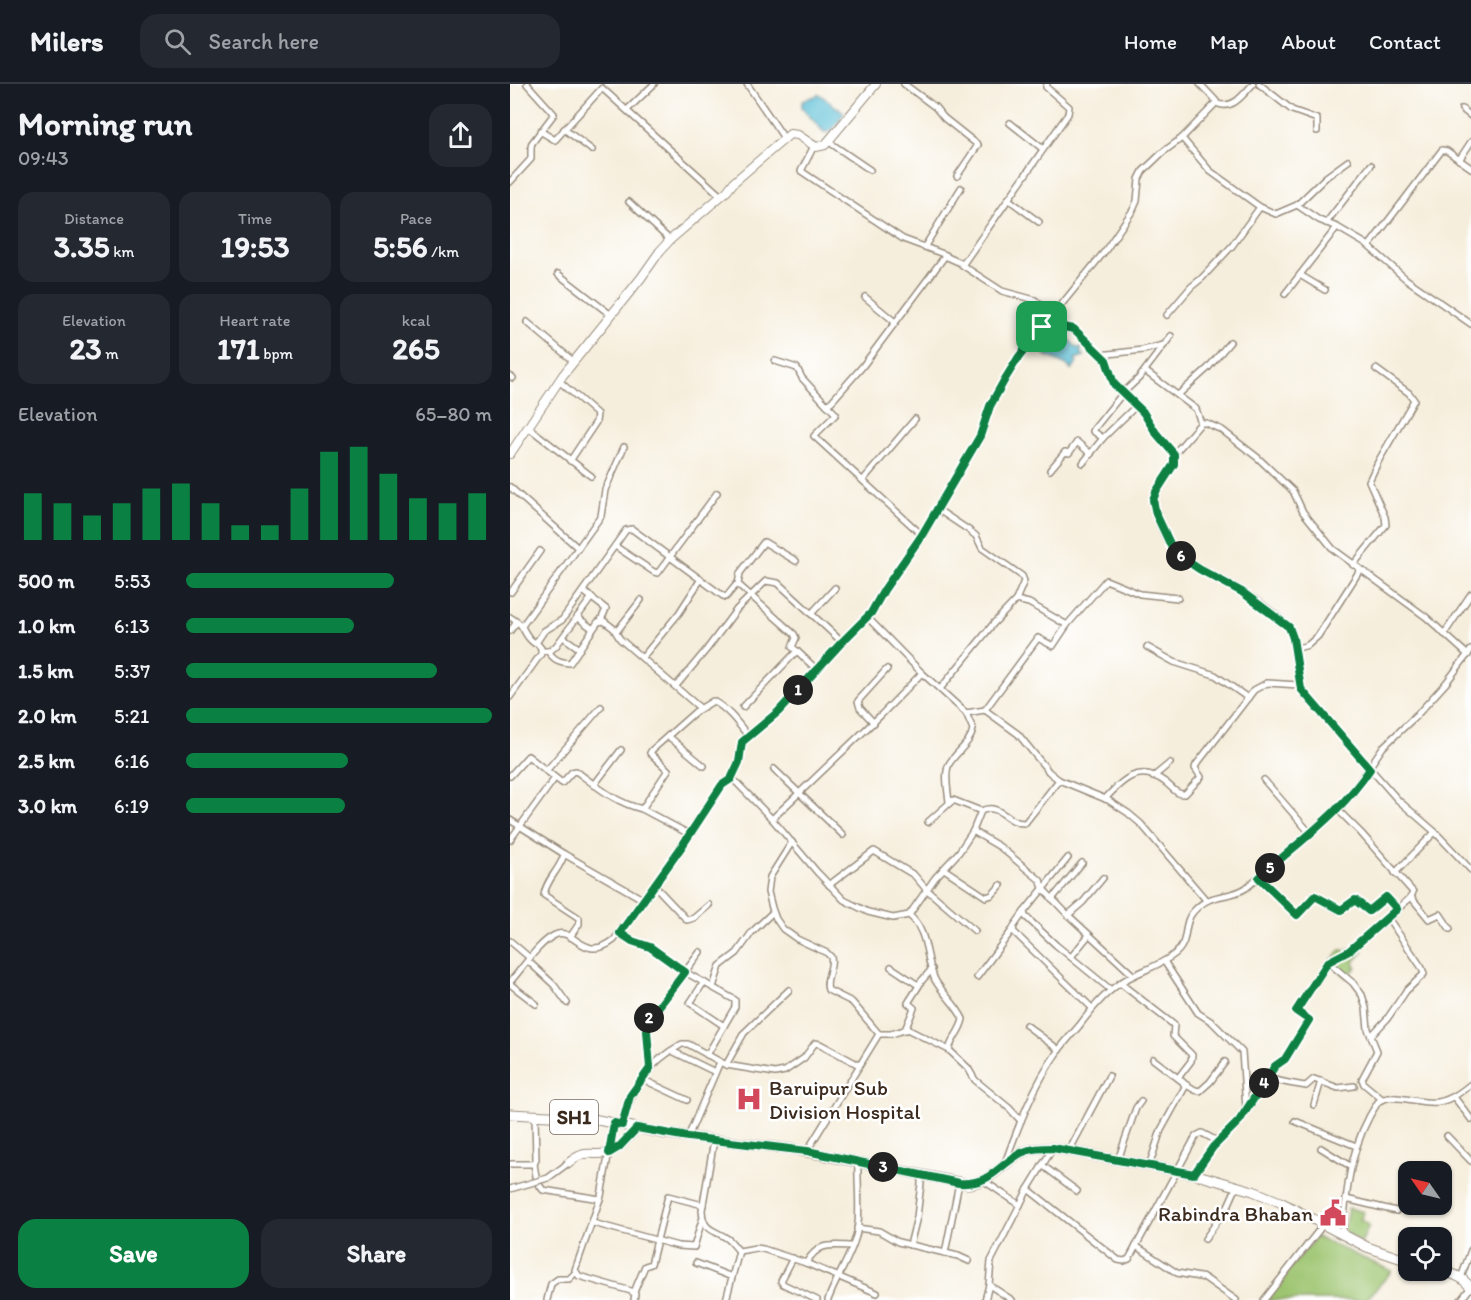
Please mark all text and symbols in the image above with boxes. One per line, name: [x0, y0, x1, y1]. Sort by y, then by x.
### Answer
search box: [140, 14, 560, 68]
text: Milers: [30, 24, 104, 58]
icon: search: [161, 25, 194, 58]
text: Search here: [209, 28, 319, 55]
text: Home: [1124, 29, 1177, 54]
text: Map: [1210, 29, 1249, 54]
text: About: [1282, 29, 1336, 54]
text: Contact: [1369, 29, 1441, 54]
text: Morning run: [18, 104, 193, 143]
button: share: [429, 104, 492, 167]
text: 09:43: [18, 146, 69, 170]
text: Distance: [64, 209, 124, 228]
text: Time: [238, 209, 272, 228]
text: Pace: [400, 209, 432, 228]
text: 3.35: [54, 228, 110, 265]
text: 19:53: [220, 228, 290, 265]
text: 5:56: [373, 228, 428, 265]
text: km: [110, 242, 134, 261]
text: /km: [428, 242, 459, 261]
pin: [1016, 301, 1067, 352]
icon: arrive: [1025, 310, 1058, 343]
text: Elevation: [62, 311, 126, 330]
text: Heart rate: [220, 311, 290, 330]
text: kcal: [402, 311, 430, 330]
text: 23: [69, 330, 102, 367]
text: 171: [217, 330, 260, 367]
text: 265: [392, 330, 440, 367]
text: m: [102, 344, 119, 363]
text: bpm: [260, 344, 293, 363]
text: Elevation: [18, 402, 97, 426]
text: 65–80 m: [415, 402, 492, 426]
pin: 6: [1166, 541, 1196, 571]
text: 6: [1177, 546, 1185, 565]
text: 500 m: [18, 569, 74, 593]
text: 5:53: [114, 569, 151, 593]
text: 1.0 km: [18, 614, 75, 638]
text: 6:13: [114, 614, 150, 638]
text: 1.5 km: [18, 659, 74, 683]
text: 5:37: [114, 659, 150, 683]
pin: 1: [783, 675, 813, 705]
text: 1: [794, 680, 802, 699]
text: 2.0 km: [18, 704, 77, 728]
text: 5:21: [114, 704, 149, 728]
text: 2.5 km: [18, 749, 75, 773]
text: 6:16: [114, 749, 149, 773]
text: 3.0 km: [18, 794, 77, 818]
text: 6:19: [114, 794, 149, 818]
pin: 5: [1255, 853, 1285, 883]
text: 5: [1266, 858, 1274, 877]
pin: 2: [634, 1003, 664, 1033]
text: 2: [645, 1008, 653, 1027]
pin: 4: [1249, 1068, 1279, 1098]
text: 4: [1259, 1073, 1269, 1092]
place label: Baruipur Sub Division Hospital: [769, 1075, 921, 1124]
hospital icon: Baruipur Sub Division Hospital: [734, 1084, 764, 1114]
road number: SH1: [550, 1100, 598, 1134]
pin: 3: [868, 1152, 898, 1182]
text: 3: [879, 1157, 887, 1176]
north arrow: [1398, 1161, 1452, 1215]
map controls: [1398, 1161, 1452, 1281]
public building icon: Rabindra Bhaban: [1318, 1198, 1348, 1228]
place label: Rabindra Bhaban: [1158, 1201, 1313, 1226]
button: Save: [18, 1219, 249, 1288]
button: Share: [261, 1219, 492, 1288]
button: locate: [1398, 1227, 1452, 1281]

